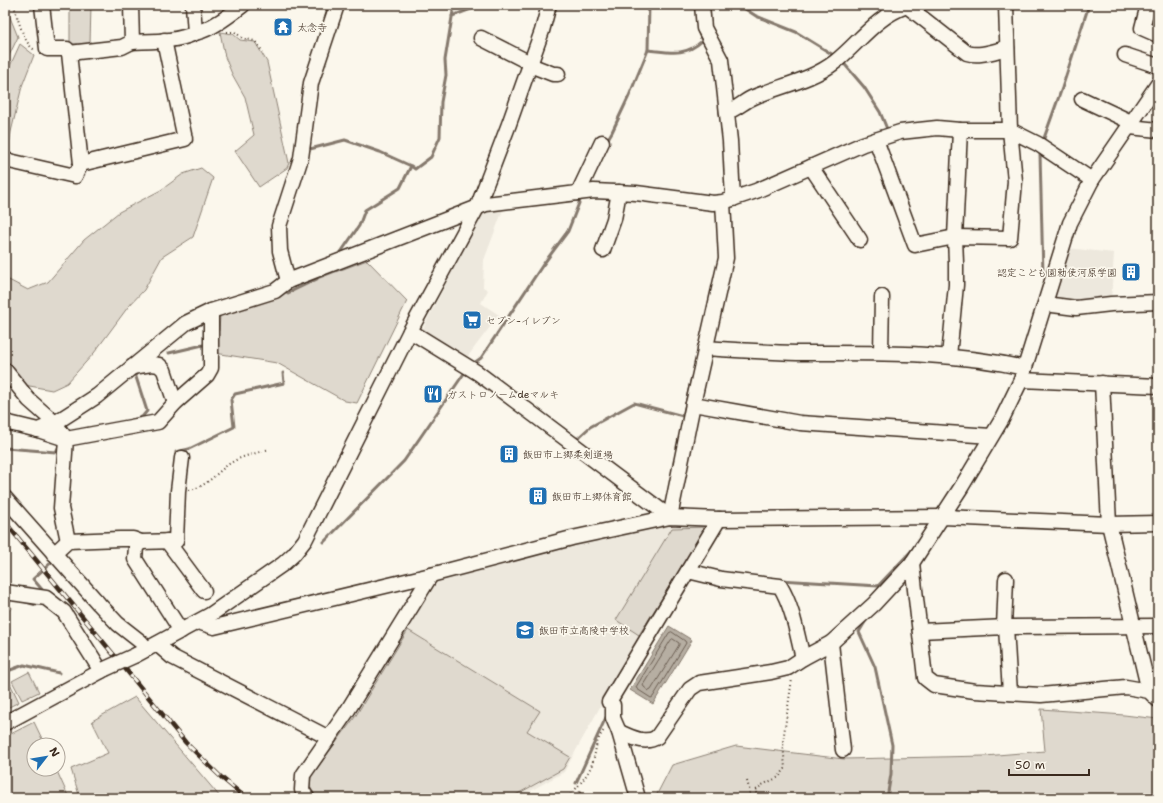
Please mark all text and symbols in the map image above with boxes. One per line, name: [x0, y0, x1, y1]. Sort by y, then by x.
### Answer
temple icon: 太念寺: [272, 16, 294, 38]
place label: 太念寺: [297, 21, 327, 34]
building icon: 認定こども園勅使河原学園: [1120, 261, 1142, 283]
place label: 認定こども園勅使河原学園: [997, 266, 1117, 279]
supermarket icon: セブン-イレブン: [461, 309, 483, 331]
place label: セブン-イレブン: [486, 314, 561, 327]
restaurant icon: ガストロノームdeマルキ: [422, 383, 444, 405]
place label: ガストロノームdeマルキ: [447, 388, 559, 401]
building icon: 飯田市上郷柔剣道場: [498, 443, 520, 465]
place label: 飯田市上郷柔剣道場: [523, 448, 613, 461]
building icon: 飯田市上郷体育館: [527, 485, 549, 507]
place label: 飯田市上郷体育館: [552, 490, 632, 503]
school or university icon: 飯田市立高陵中学校: [514, 619, 536, 641]
place label: 飯田市立高陵中学校: [539, 624, 629, 637]
north arrow: [26, 737, 66, 777]
text: N: [45, 745, 63, 760]
scale bar: [1009, 751, 1089, 777]
text: 50 m: [1015, 757, 1045, 773]

